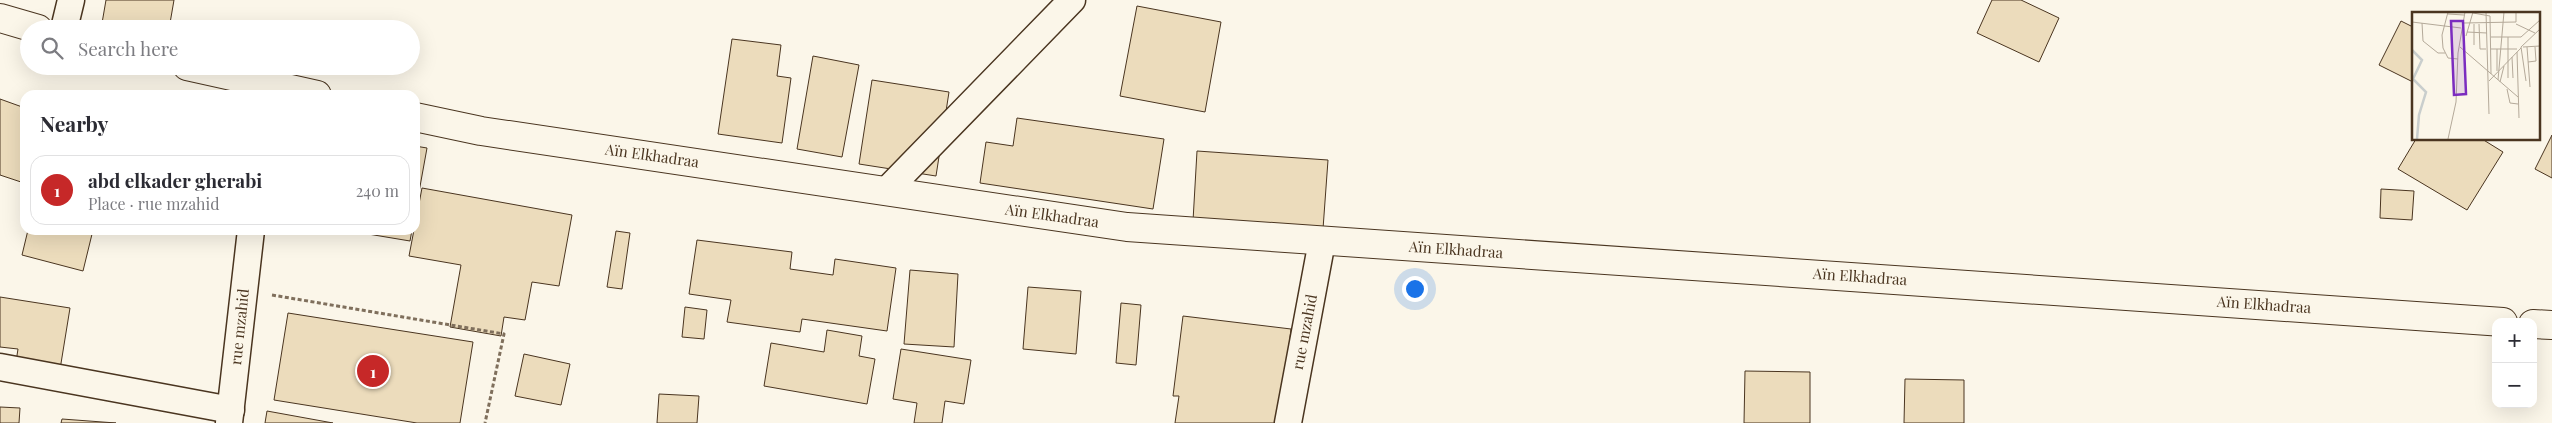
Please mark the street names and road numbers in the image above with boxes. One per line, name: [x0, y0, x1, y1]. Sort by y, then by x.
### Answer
street label: Aïn Elkhadraa: [603, 138, 701, 172]
street label: Aïn Elkhadraa: [1003, 198, 1101, 232]
street label: Aïn Elkhadraa: [1407, 236, 1504, 262]
street label: Aïn Elkhadraa: [1811, 263, 1908, 289]
street label: rue mzahid: [225, 287, 253, 366]
street label: Aïn Elkhadraa: [2215, 291, 2312, 317]
street label: rue mzahid: [1287, 292, 1321, 371]

